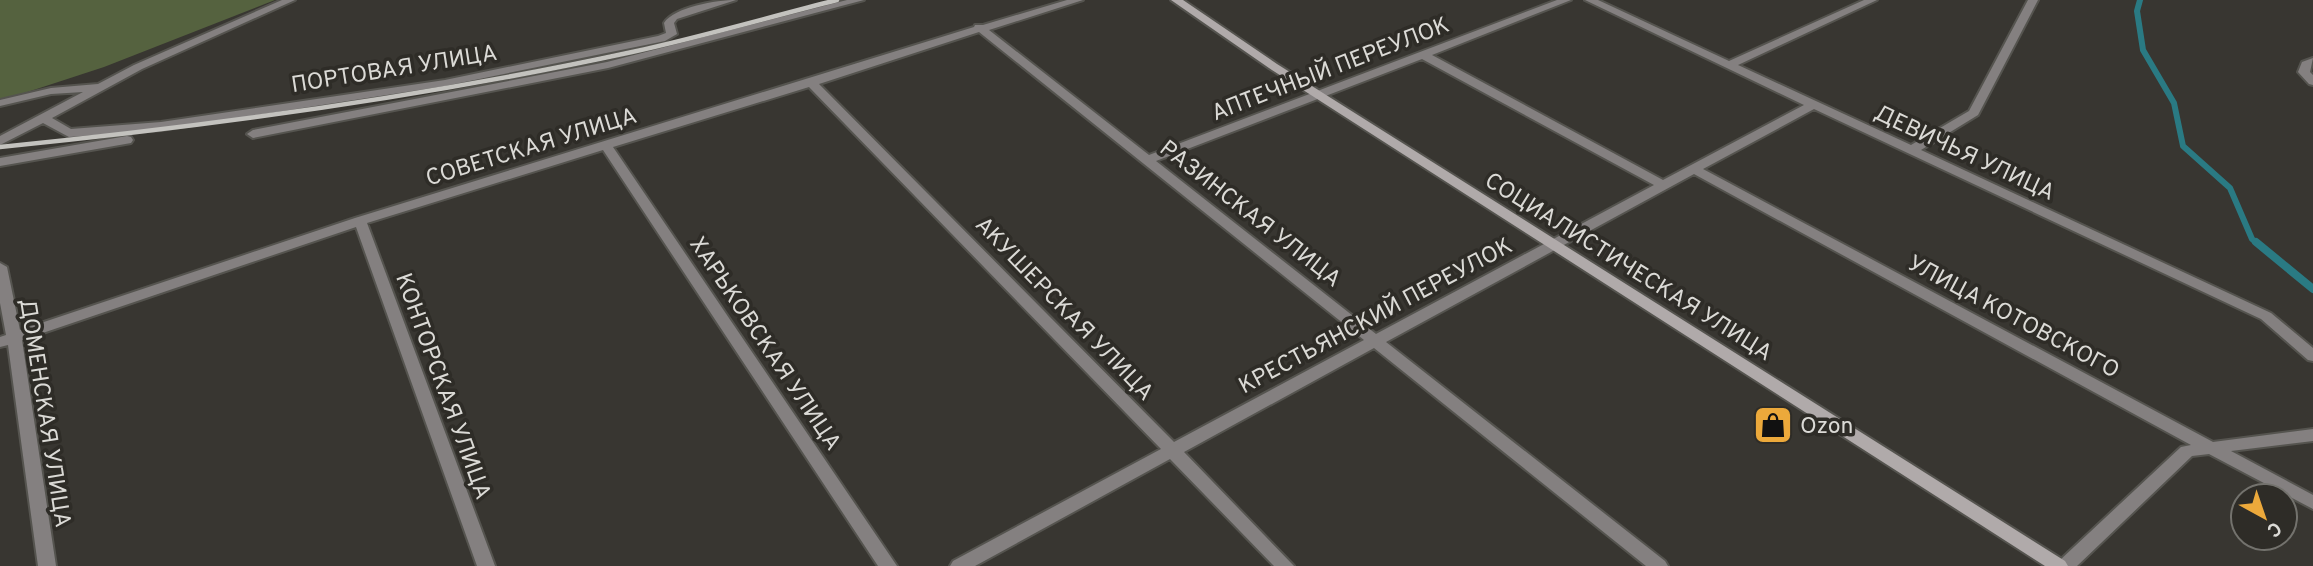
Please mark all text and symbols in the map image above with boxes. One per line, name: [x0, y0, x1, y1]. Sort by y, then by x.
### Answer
street label: АПТЕЧНЫЙ ПЕРЕУЛОК: [1207, 10, 1454, 129]
street label: ПОРТОВАЯ УЛИЦА: [289, 40, 499, 101]
street label: ДЕВИЧЬЯ УЛИЦА: [1869, 100, 2059, 209]
street label: СОВЕТСКАЯ УЛИЦА: [423, 102, 641, 194]
street label: РАЗИНСКАЯ УЛИЦА: [1153, 135, 1346, 295]
street label: СОЦИАЛИСТИЧЕСКАЯ УЛИЦА: [1478, 167, 1777, 369]
street label: АКУШЕРСКАЯ УЛИЦА: [968, 212, 1159, 408]
street label: КРЕСТЬЯНСКИЙ ПЕРЕУЛОК: [1233, 231, 1518, 402]
street label: ХАРЬКОВСКАЯ УЛИЦА: [681, 232, 846, 457]
street label: УЛИЦА КОТОВСКОГО: [1902, 250, 2124, 386]
street label: КОНТОРСКАЯ УЛИЦА: [387, 270, 496, 504]
street label: ДОМЕНСКАЯ УЛИЦА: [11, 297, 76, 530]
shop icon: Ozon: [1752, 404, 1794, 446]
place label: Ozon: [1800, 413, 1853, 442]
north arrow: [2229, 482, 2299, 552]
text: С: [2261, 515, 2286, 542]

